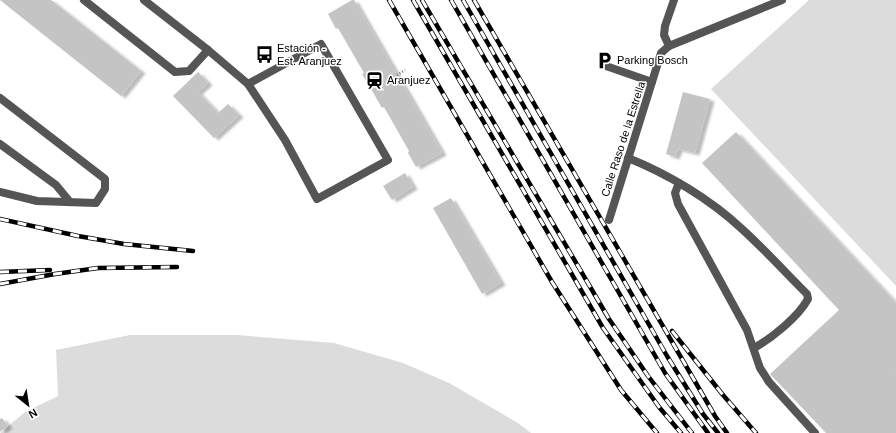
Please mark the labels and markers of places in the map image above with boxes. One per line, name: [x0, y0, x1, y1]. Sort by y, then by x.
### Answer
place label: Estación - Est. Aranjuez: [277, 42, 342, 67]
bus stop icon: Estación - Est. Aranjuez: [254, 44, 274, 64]
parking icon: Parking Bosch: [594, 50, 614, 70]
place label: Parking Bosch: [617, 54, 688, 66]
station icon: Aranjuez: [364, 70, 384, 90]
place label: Aranjuez: [387, 74, 430, 86]

